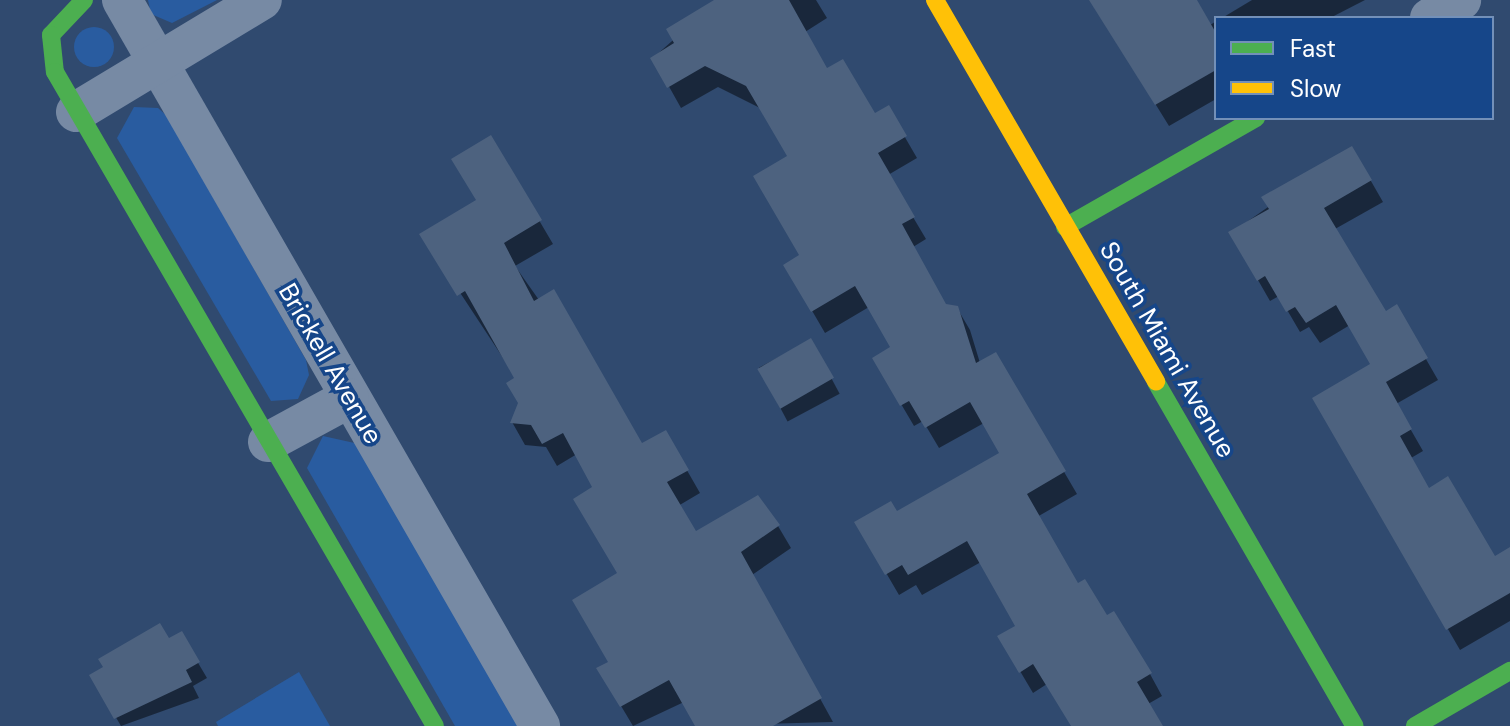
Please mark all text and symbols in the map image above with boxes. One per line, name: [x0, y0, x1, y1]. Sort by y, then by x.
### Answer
legend: [1214, 16, 1494, 120]
text: Fast: [1290, 33, 1336, 64]
text: Slow: [1290, 73, 1341, 104]
street label: South Miami Avenue: [1092, 236, 1242, 464]
street label: Brickell Avenue: [271, 278, 389, 450]

